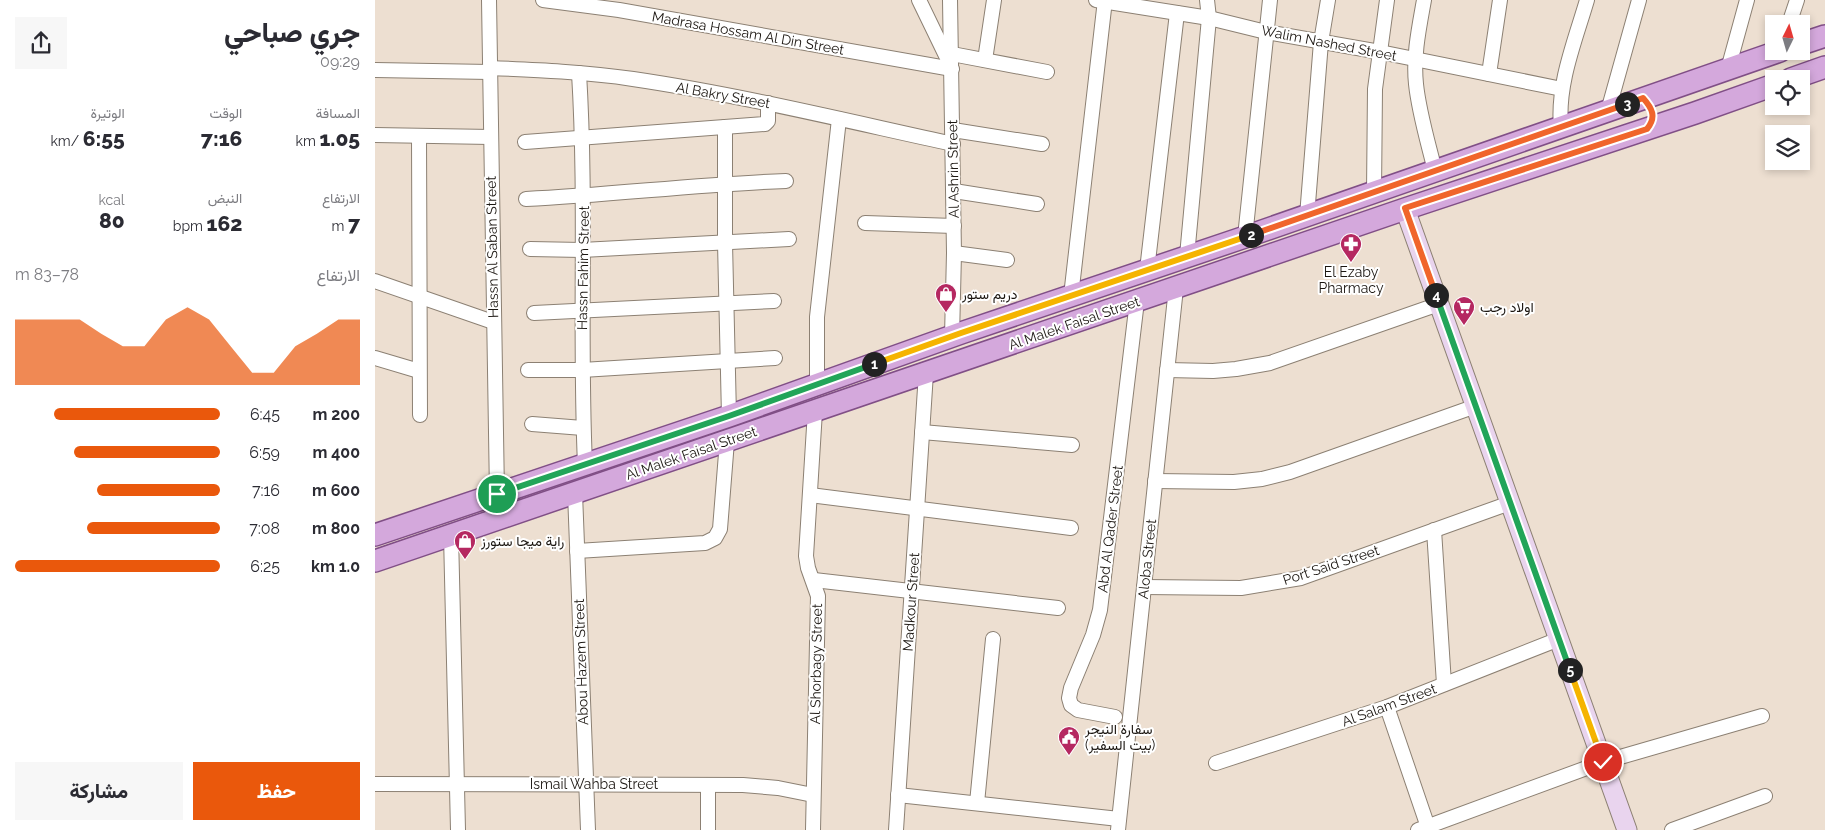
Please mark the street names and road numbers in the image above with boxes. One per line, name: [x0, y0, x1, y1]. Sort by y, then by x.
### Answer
street label: Madrasa Hossam Al Din Street: [651, 8, 846, 58]
street label: Walim Nashed Street: [1260, 22, 1398, 64]
street label: Al Bakry Street: [675, 79, 772, 111]
street label: Al Ashrin Street: [944, 119, 962, 219]
street label: Hassn Al Saban Street: [483, 176, 501, 318]
street label: Hassn Fahim Street: [574, 205, 592, 330]
street label: Al Malek Faisal Street: [1006, 293, 1142, 353]
street label: Al Malek Faisal Street: [623, 423, 759, 483]
street label: Abd Al Qader Street: [1094, 464, 1126, 594]
street label: Aloba Street: [1135, 518, 1159, 600]
street label: Port Said Street: [1281, 542, 1381, 588]
street label: Madkour Street: [900, 552, 922, 652]
street label: Abou Hazem Street: [571, 598, 591, 725]
street label: Al Shorbagy Street: [807, 603, 825, 725]
street label: Al Salam Street: [1340, 680, 1439, 729]
street label: Ismail Wahba Street: [530, 776, 659, 792]

